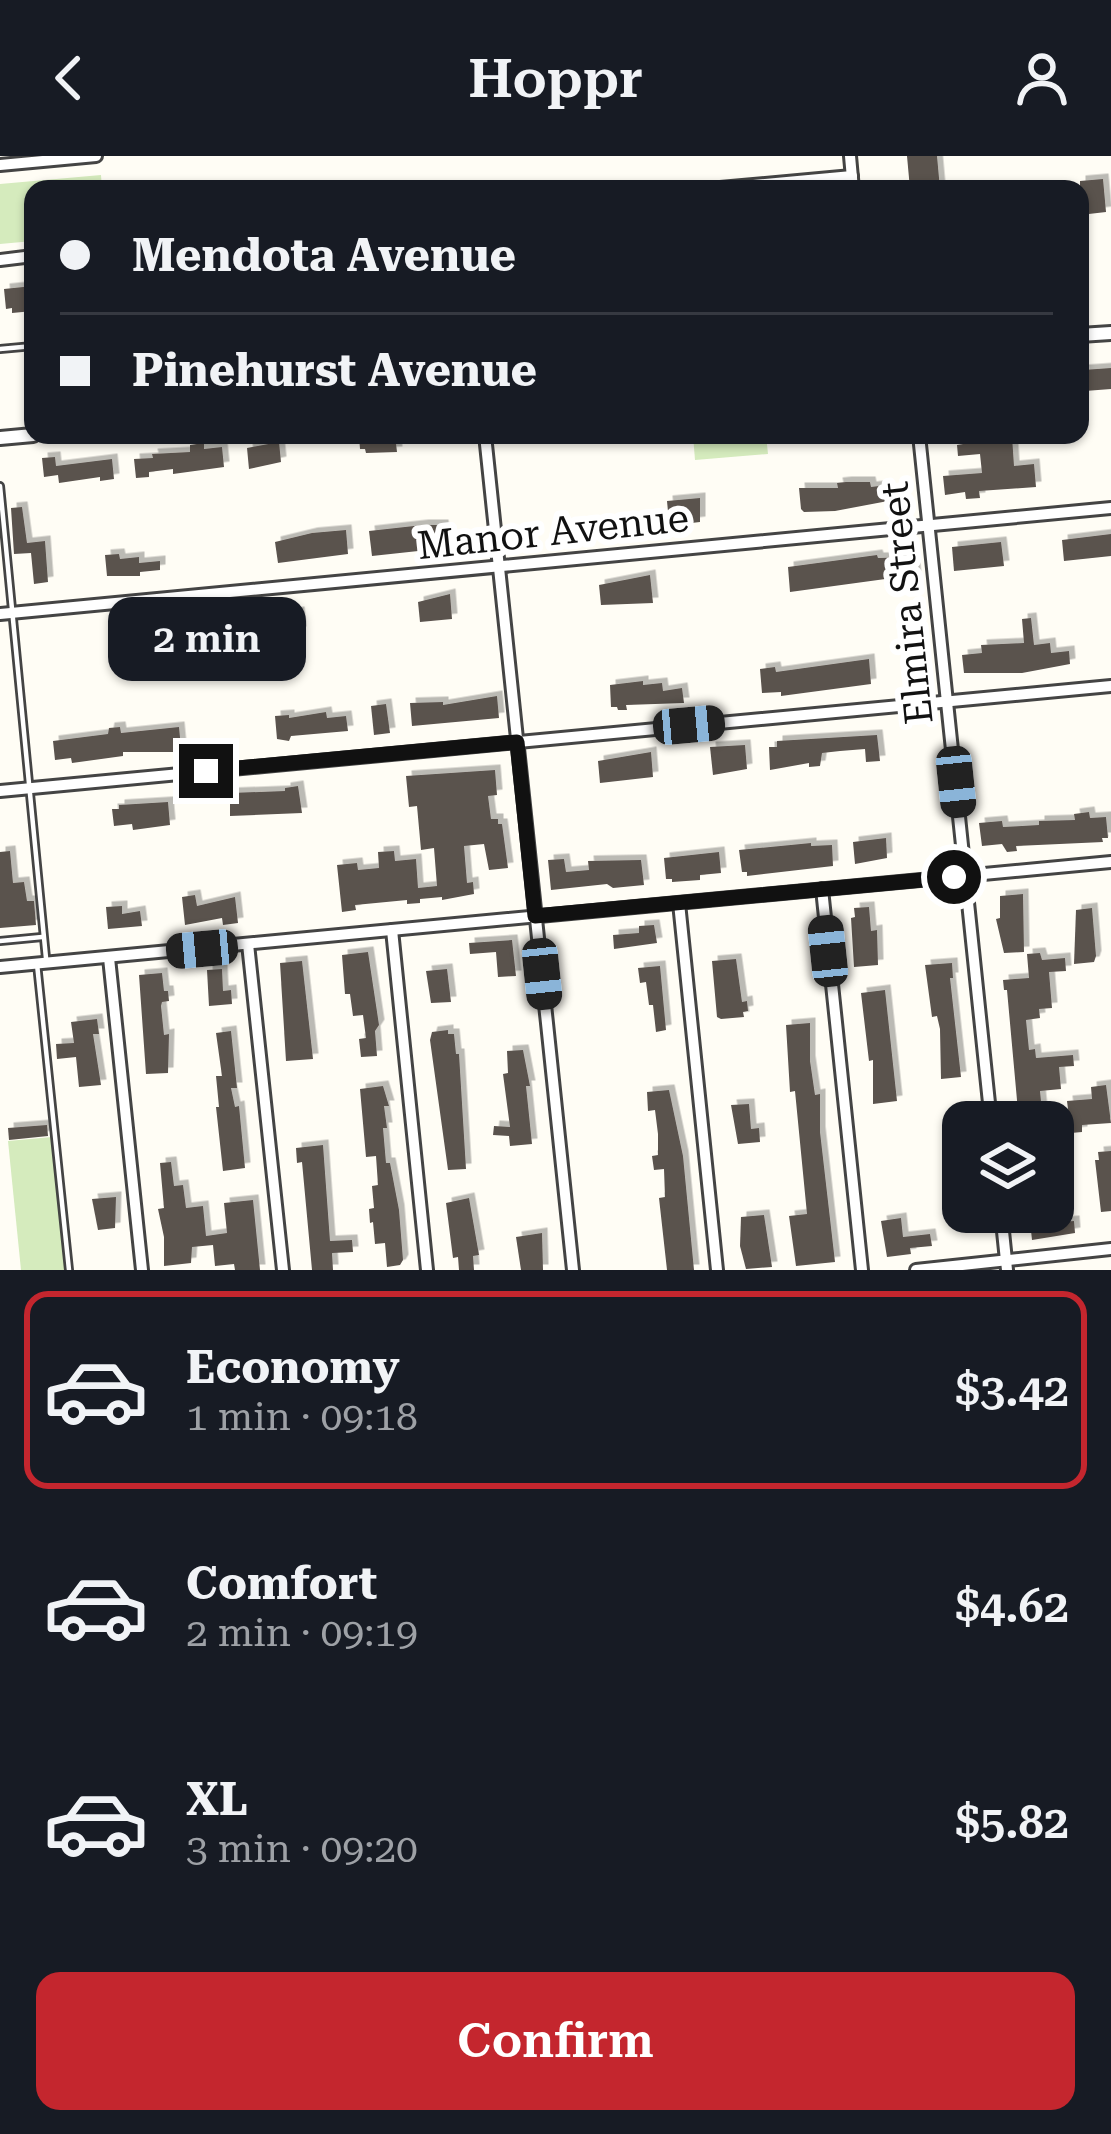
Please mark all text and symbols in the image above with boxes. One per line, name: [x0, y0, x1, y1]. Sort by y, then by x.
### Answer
icon: back: [36, 45, 102, 111]
icon: person: [1009, 45, 1075, 111]
text: Hoppr: [468, 47, 643, 110]
text: Mendota Avenue: [132, 229, 516, 282]
text: Pinehurst Avenue: [132, 344, 537, 397]
street label: Elmira Street: [871, 479, 943, 727]
street label: Manor Avenue: [415, 495, 691, 569]
callout: 2 min: [107, 597, 305, 681]
text: 2 min: [153, 616, 261, 662]
car: [652, 704, 726, 746]
route end: [179, 744, 233, 798]
car: [934, 744, 978, 820]
route start: [927, 850, 981, 904]
car: [806, 913, 850, 989]
car: [165, 928, 239, 970]
car: [520, 936, 564, 1012]
map controls: [942, 1101, 1074, 1233]
button: layers: [942, 1101, 1074, 1233]
icon: car: [42, 1336, 150, 1444]
text: Economy: [186, 1341, 400, 1394]
text: $3.42: [955, 1364, 1069, 1417]
text: 1 min · 09:18: [186, 1394, 418, 1440]
icon: car: [42, 1552, 150, 1660]
text: Comfort: [186, 1557, 377, 1610]
text: $4.62: [955, 1580, 1069, 1633]
text: 2 min · 09:19: [186, 1610, 418, 1656]
icon: car: [42, 1768, 150, 1876]
text: XL: [186, 1773, 248, 1826]
text: $5.82: [955, 1796, 1069, 1849]
text: 3 min · 09:20: [186, 1826, 418, 1872]
button: Confirm: [36, 1972, 1075, 2110]

